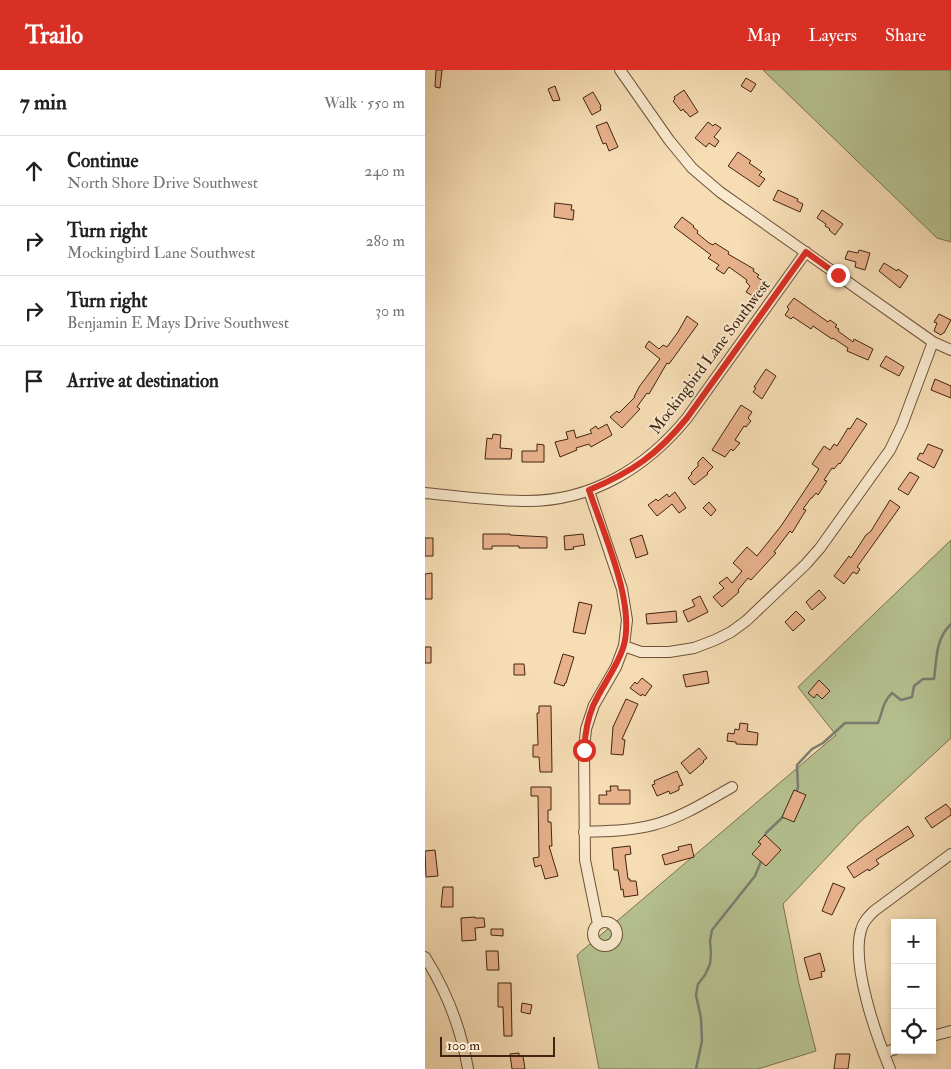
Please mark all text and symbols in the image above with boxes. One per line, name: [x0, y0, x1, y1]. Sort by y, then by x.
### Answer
text: Trailo: [25, 20, 83, 51]
text: Map: [747, 24, 781, 47]
text: Layers: [809, 24, 857, 47]
text: Share: [885, 24, 926, 47]
text: 7 min: [20, 89, 67, 116]
text: Walk · 550 m: [324, 93, 405, 113]
text: Continue: [67, 149, 138, 173]
icon: ahead: [20, 157, 48, 185]
text: 240 m: [364, 161, 405, 181]
text: North Shore Drive Southwest: [67, 173, 258, 193]
text: Turn right: [67, 219, 147, 243]
icon: right: [20, 227, 48, 255]
text: 280 m: [365, 231, 405, 251]
text: Mockingbird Lane Southwest: [67, 243, 255, 263]
route end: [827, 264, 850, 287]
street label: Mockingbird Lane Southwest: [645, 276, 775, 438]
text: Turn right: [67, 289, 147, 313]
icon: right: [20, 297, 48, 325]
text: 30 m: [375, 301, 405, 321]
text: Benjamin E Mays Drive Southwest: [67, 313, 289, 333]
icon: arrive: [20, 367, 48, 395]
text: Arrive at destination: [67, 369, 219, 393]
route start: [573, 739, 596, 762]
map controls: [891, 919, 936, 1054]
button: +: [891, 919, 936, 964]
button: −: [891, 964, 936, 1009]
button: locate: [891, 1009, 936, 1054]
scale bar: [440, 1034, 555, 1057]
text: 100 m: [447, 1037, 480, 1054]

